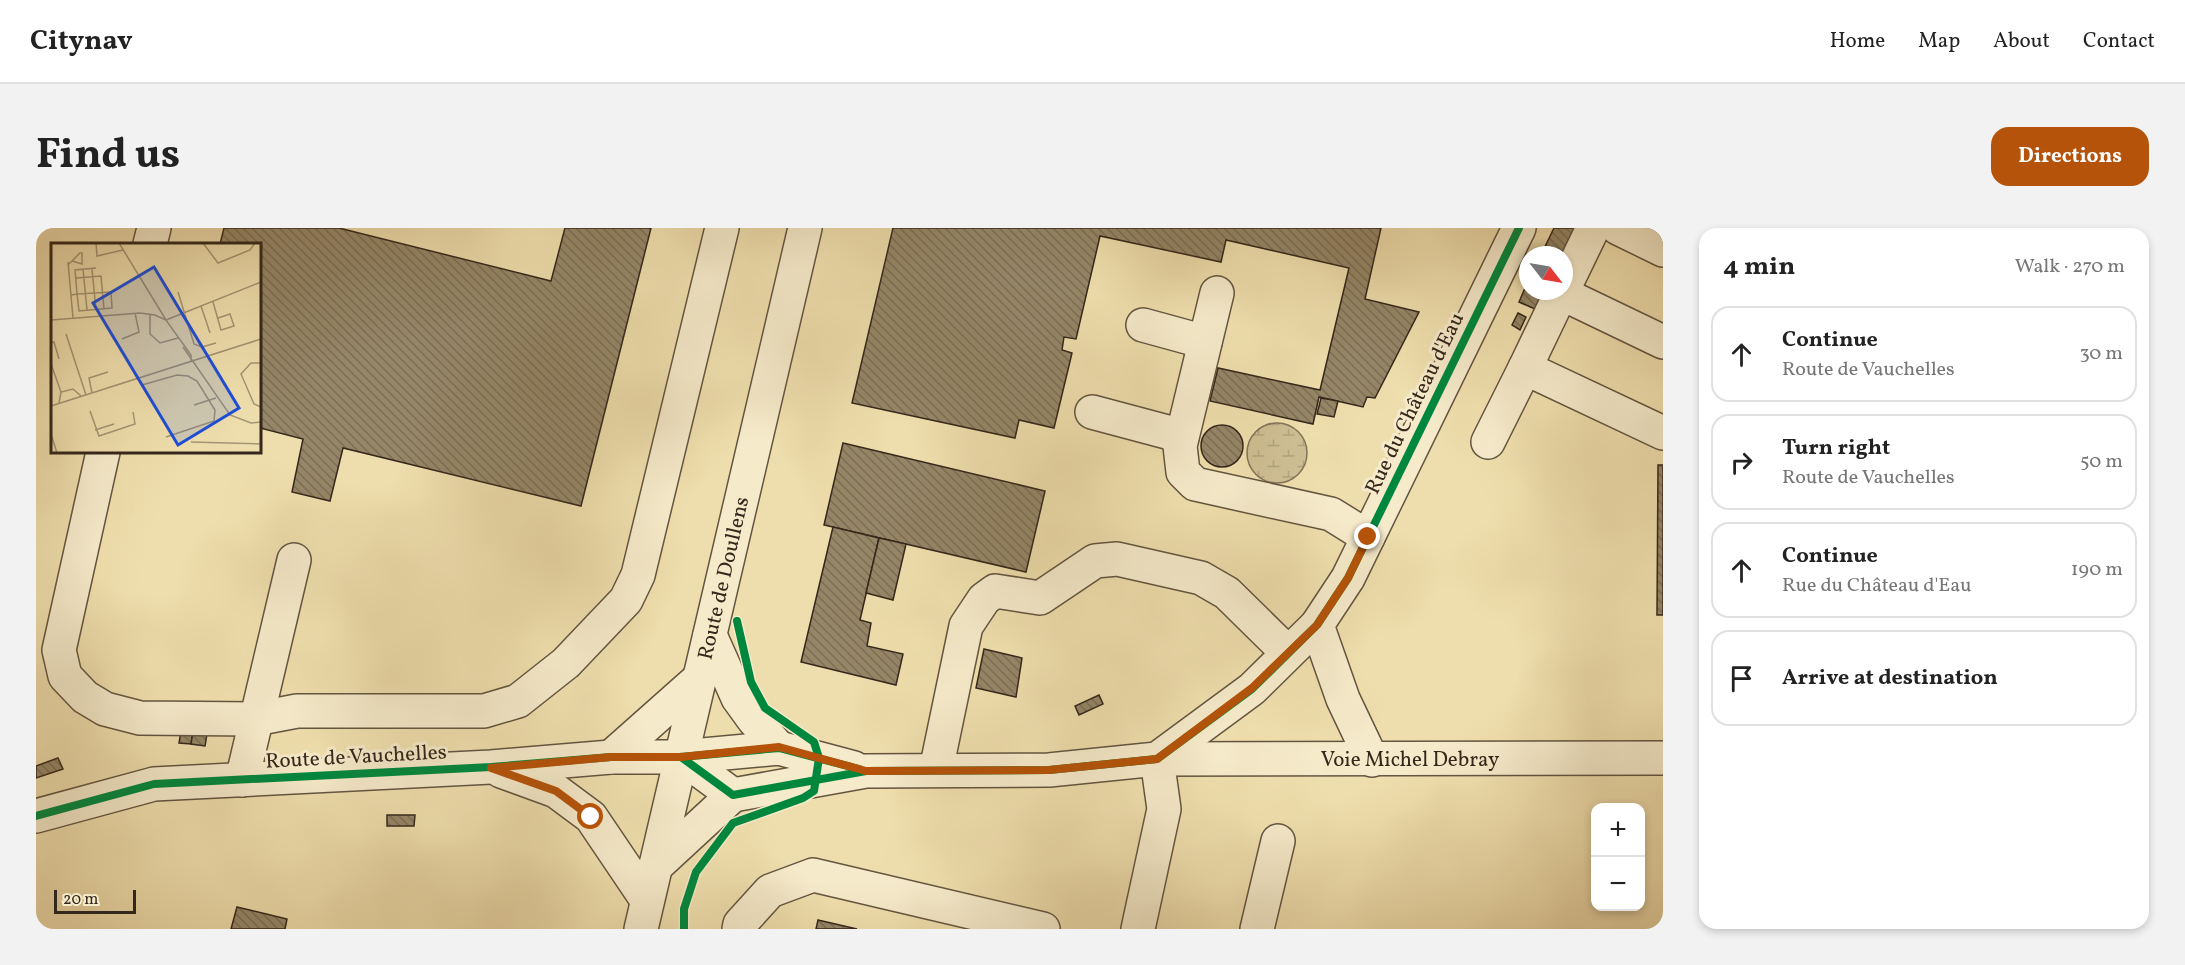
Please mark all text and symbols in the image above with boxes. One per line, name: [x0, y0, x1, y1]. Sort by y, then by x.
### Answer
text: Citynav: [30, 22, 133, 61]
text: Home: [1830, 27, 1885, 56]
text: Map: [1918, 27, 1960, 56]
text: About: [1993, 27, 2050, 56]
text: Contact: [2083, 27, 2155, 56]
text: Find us: [36, 127, 180, 186]
button: Directions: [1991, 127, 2149, 186]
inset map: [51, 243, 261, 453]
north arrow: [1519, 246, 1573, 300]
text: 4 min: [1723, 249, 1795, 285]
text: Walk · 270 m: [2015, 253, 2125, 281]
street label: Rue du Château d'Eau: [1359, 308, 1472, 499]
text: Continue: [1782, 325, 1878, 356]
icon: ahead: [1725, 338, 1758, 371]
text: 30 m: [2079, 340, 2123, 368]
text: Route de Vauchelles: [1782, 356, 1955, 384]
text: Turn right: [1782, 433, 1890, 464]
icon: right: [1725, 446, 1758, 479]
text: 50 m: [2080, 448, 2123, 476]
text: Route de Vauchelles: [1782, 464, 1955, 492]
street label: Route de Doullens: [692, 494, 757, 663]
route end: [1354, 523, 1380, 549]
text: Continue: [1782, 541, 1878, 572]
icon: ahead: [1725, 554, 1758, 587]
text: 190 m: [2071, 556, 2123, 584]
text: Rue du Château d'Eau: [1782, 572, 1971, 600]
icon: arrive: [1725, 662, 1758, 695]
text: Arrive at destination: [1782, 663, 1998, 694]
street label: Route de Vauchelles: [265, 738, 447, 777]
street label: Voie Michel Debray: [1321, 746, 1500, 775]
route start: [577, 803, 603, 829]
map controls: [1591, 803, 1645, 911]
button: +: [1591, 803, 1645, 857]
button: −: [1591, 857, 1645, 911]
scale bar: [54, 887, 136, 914]
text: 20 m: [63, 889, 98, 911]

